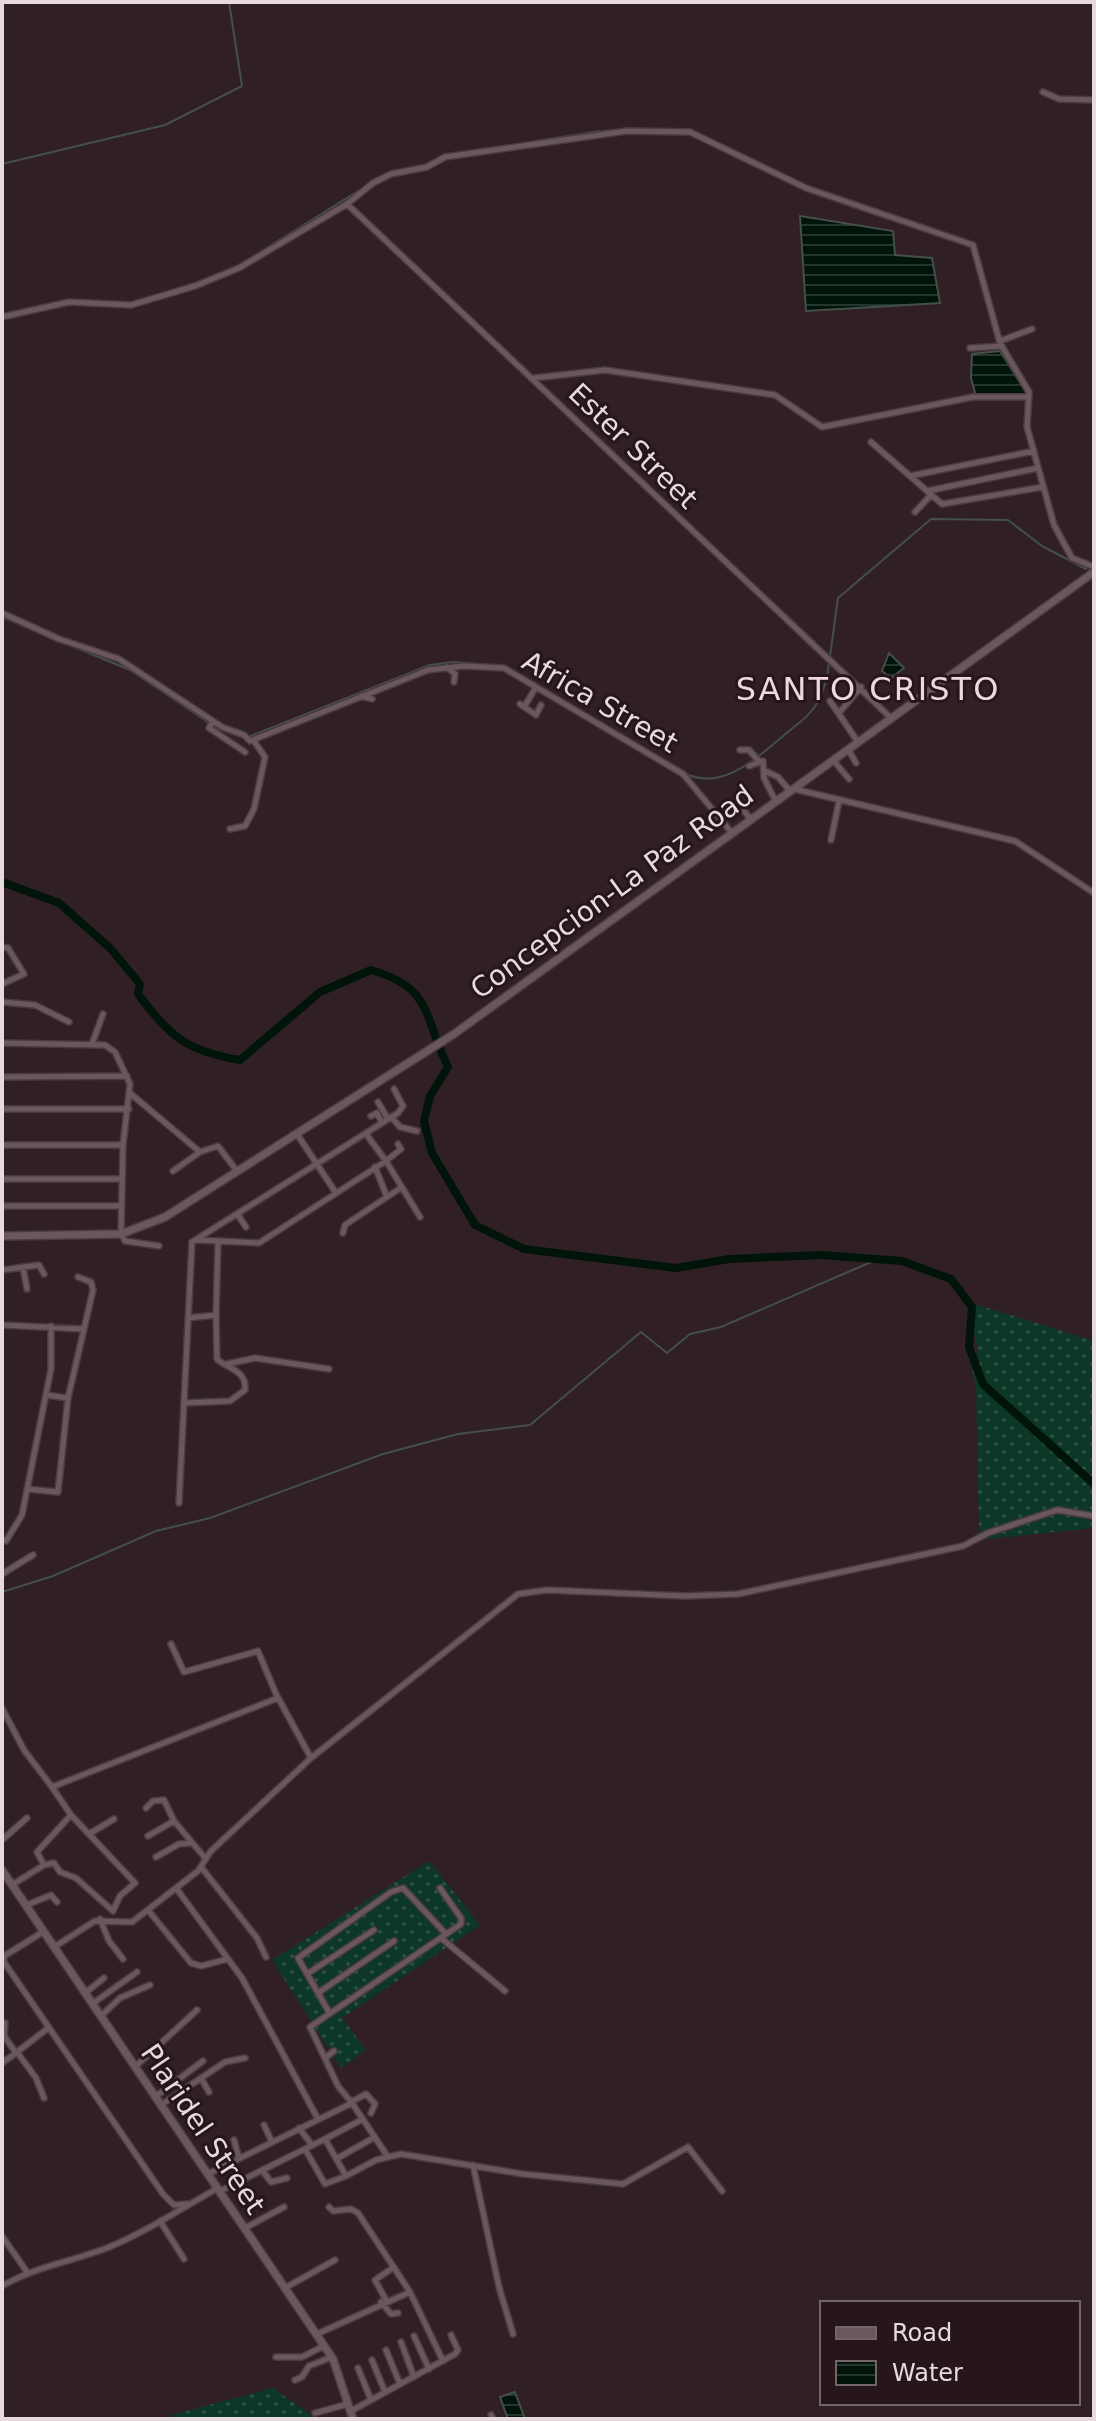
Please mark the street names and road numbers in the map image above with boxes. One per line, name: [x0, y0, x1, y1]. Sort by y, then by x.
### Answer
street label: Ester Street: [562, 376, 704, 516]
street label: Africa Street: [516, 644, 684, 760]
street label: Concepcion-La Paz Road: [464, 778, 760, 1006]
street label: Plaridel Street: [134, 2038, 272, 2220]

